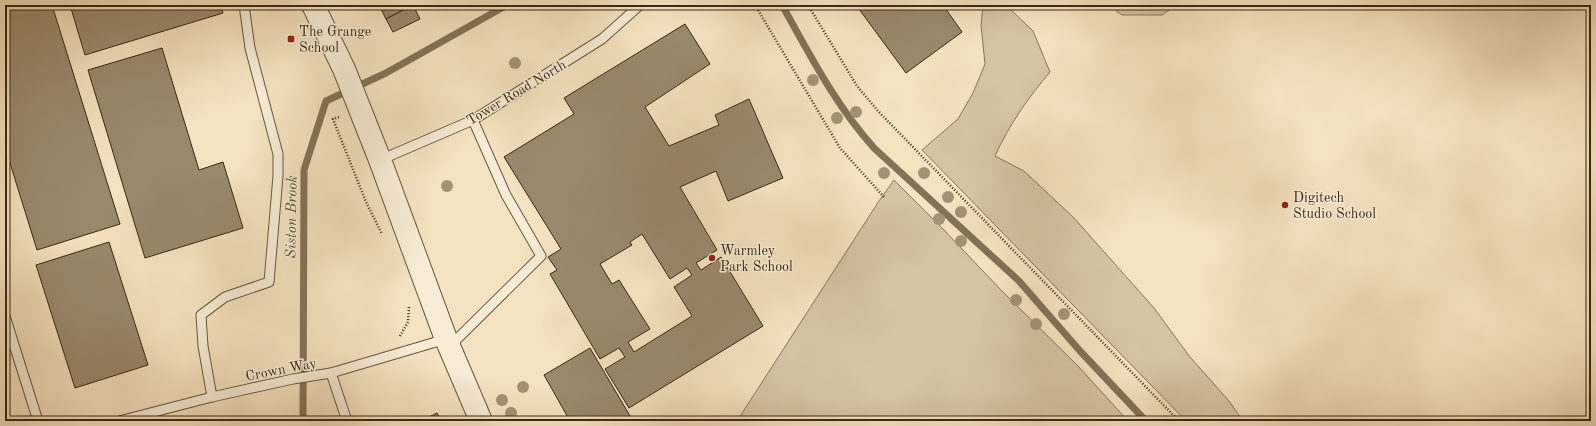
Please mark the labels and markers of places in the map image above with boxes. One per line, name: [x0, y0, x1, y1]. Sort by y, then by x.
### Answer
place label: The Grange School: [299, 25, 371, 55]
marker: The Grange School: [286, 34, 296, 44]
place label: Digitech Studio School: [1293, 191, 1376, 221]
marker: Digitech Studio School: [1280, 200, 1290, 210]
place label: Warmley Park School: [720, 244, 793, 274]
marker: Warmley Park School: [707, 253, 717, 263]

